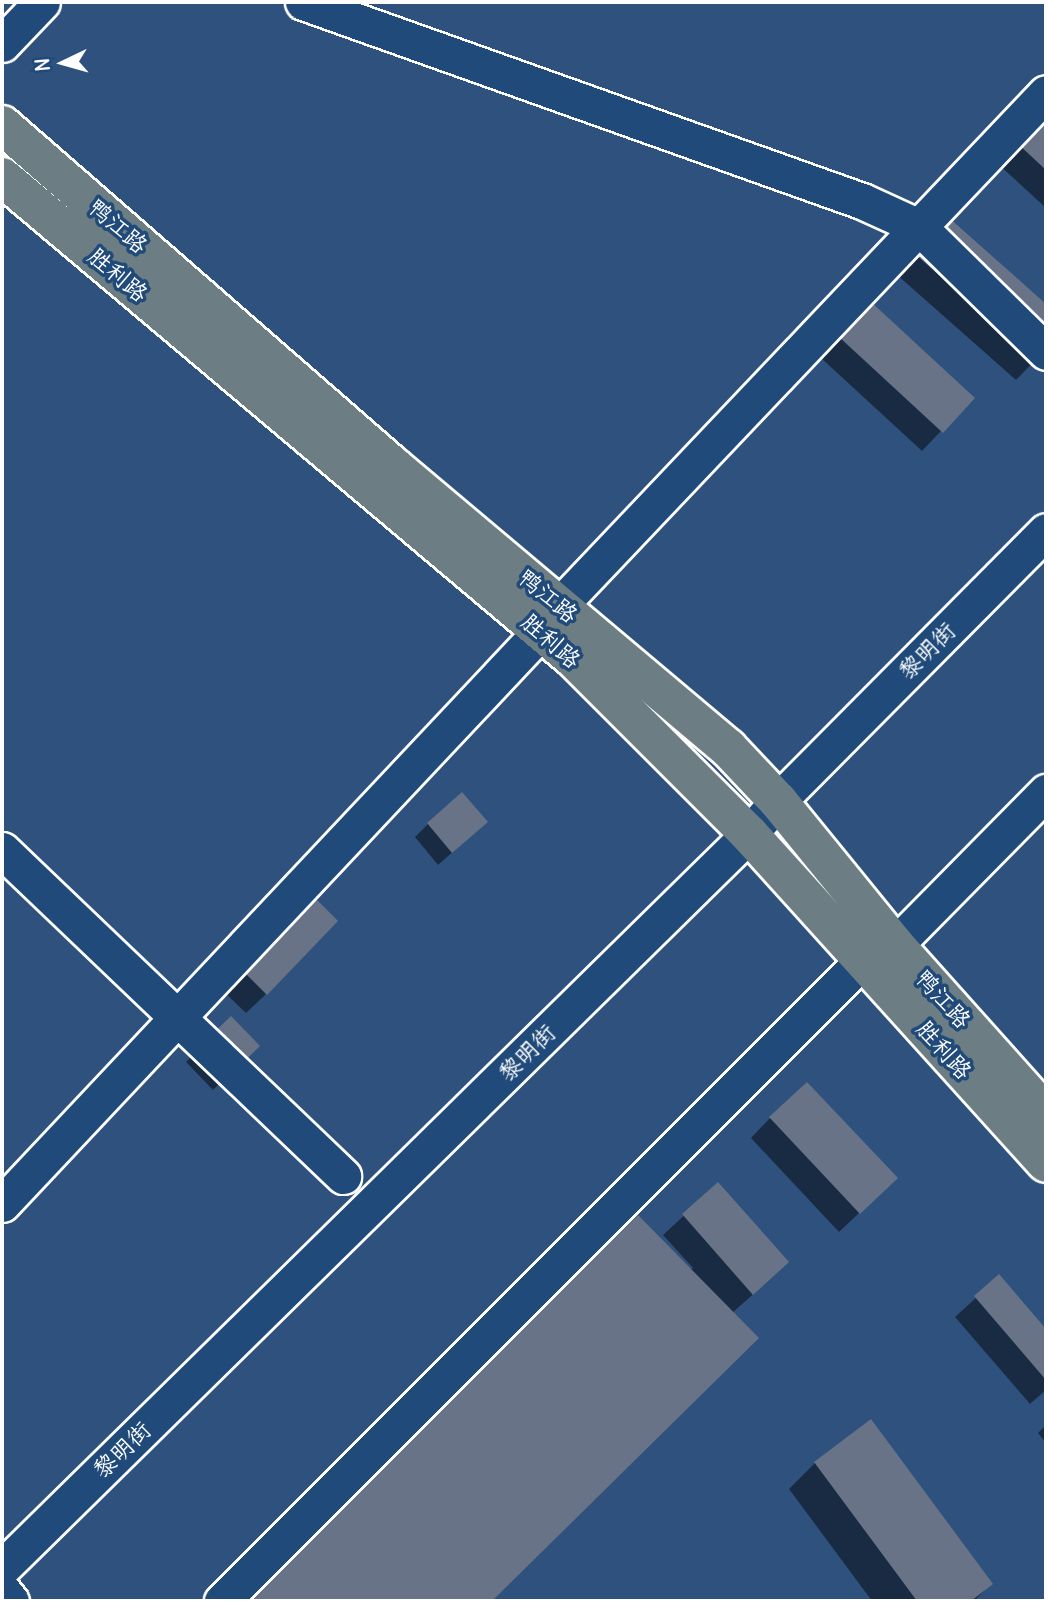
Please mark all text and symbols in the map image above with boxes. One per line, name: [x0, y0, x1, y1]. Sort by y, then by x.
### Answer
north arrow: [28, 28, 98, 98]
text: N: [30, 57, 55, 72]
street label: 鸭江路: [83, 193, 153, 259]
street label: 胜利路: [83, 242, 153, 308]
street label: 鸭江路: [513, 563, 583, 629]
street label: 胜利路: [516, 608, 586, 674]
street label: 黎明街: [893, 617, 961, 685]
street label: 鸭江路: [910, 964, 976, 1034]
street label: 胜利路: [911, 1015, 977, 1085]
street label: 黎明街: [493, 1019, 561, 1087]
street label: 黎明街: [88, 1416, 156, 1484]

